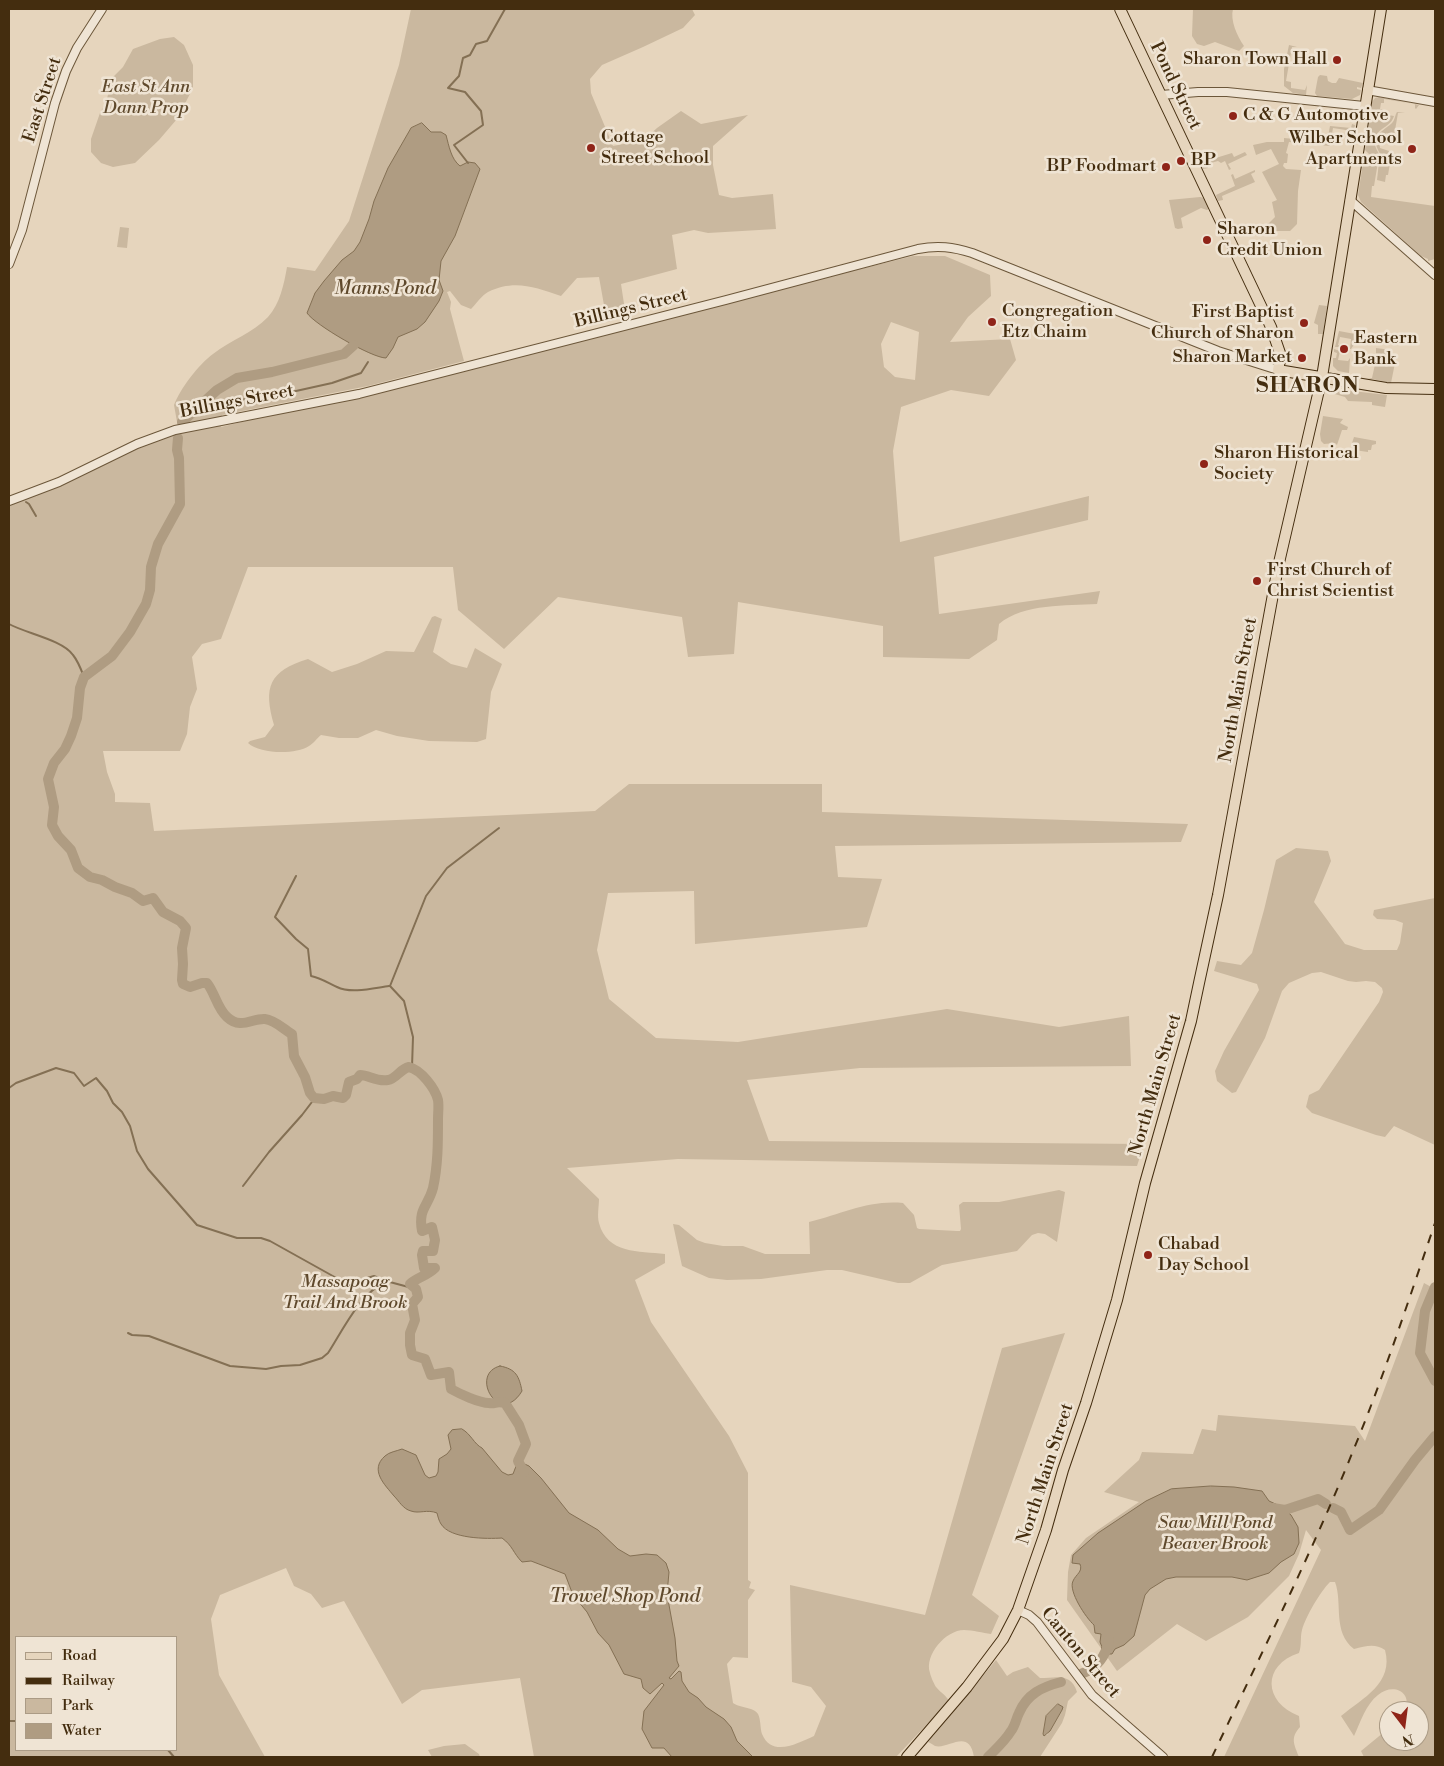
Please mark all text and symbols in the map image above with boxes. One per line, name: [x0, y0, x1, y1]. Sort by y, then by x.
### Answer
street label: Pond Street: [1145, 39, 1205, 133]
place label: Sharon Town Hall: [1183, 49, 1327, 71]
marker: Sharon Town Hall: [1331, 54, 1343, 66]
street label: East Street: [19, 55, 67, 145]
park label: East St Ann Dann Prop: [102, 77, 190, 120]
place label: C & G Automotive: [1243, 105, 1389, 127]
marker: C & G Automotive: [1227, 110, 1239, 122]
place label: Cottage Street School: [601, 127, 709, 170]
place label: Wilber School Apartments: [1289, 128, 1402, 170]
marker: Cottage Street School: [585, 142, 597, 154]
marker: Wilber School Apartments: [1406, 143, 1418, 155]
place label: BP: [1191, 150, 1216, 172]
marker: BP: [1175, 155, 1187, 167]
place label: BP Foodmart: [1047, 156, 1156, 178]
marker: BP Foodmart: [1160, 161, 1172, 173]
place label: Sharon Credit Union: [1217, 219, 1322, 262]
marker: Sharon Credit Union: [1201, 234, 1213, 246]
water label: Manns Pond: [334, 278, 436, 300]
street label: Billings Street: [572, 285, 690, 333]
place label: Congregation Etz Chaim: [1002, 301, 1113, 344]
place label: First Baptist Church of Sharon: [1151, 302, 1294, 344]
marker: Congregation Etz Chaim: [986, 316, 998, 328]
marker: First Baptist Church of Sharon: [1298, 317, 1310, 329]
place label: Eastern Bank: [1354, 328, 1418, 370]
marker: Eastern Bank: [1338, 343, 1350, 355]
place label: Sharon Market: [1172, 347, 1292, 369]
marker: Sharon Market: [1296, 352, 1308, 364]
district label: SHARON: [1255, 374, 1361, 400]
street label: Billings Street: [178, 380, 296, 424]
place label: Sharon Historical Society: [1214, 443, 1359, 486]
marker: Sharon Historical Society: [1198, 458, 1210, 470]
place label: First Church of Christ Scientist: [1267, 560, 1394, 602]
marker: First Church of Christ Scientist: [1251, 575, 1263, 587]
street label: North Main Street: [1216, 616, 1262, 764]
street label: North Main Street: [1125, 1011, 1187, 1159]
place label: Chabad Day School: [1158, 1234, 1249, 1276]
marker: Chabad Day School: [1142, 1249, 1154, 1261]
park label: Massapoag Trail And Brook: [283, 1272, 407, 1315]
street label: North Main Street: [1013, 1401, 1079, 1547]
park label: Saw Mill Pond Beaver Brook: [1158, 1513, 1272, 1556]
water label: Trowel Shop Pond: [550, 1586, 700, 1608]
street label: Canton Street: [1036, 1603, 1124, 1703]
legend: [15, 1636, 178, 1751]
text: Road: [62, 1646, 97, 1665]
text: Railway: [62, 1671, 115, 1690]
text: Park: [62, 1696, 93, 1715]
north arrow: [1379, 1701, 1429, 1751]
text: Water: [62, 1721, 101, 1740]
text: N: [1400, 1729, 1415, 1750]

